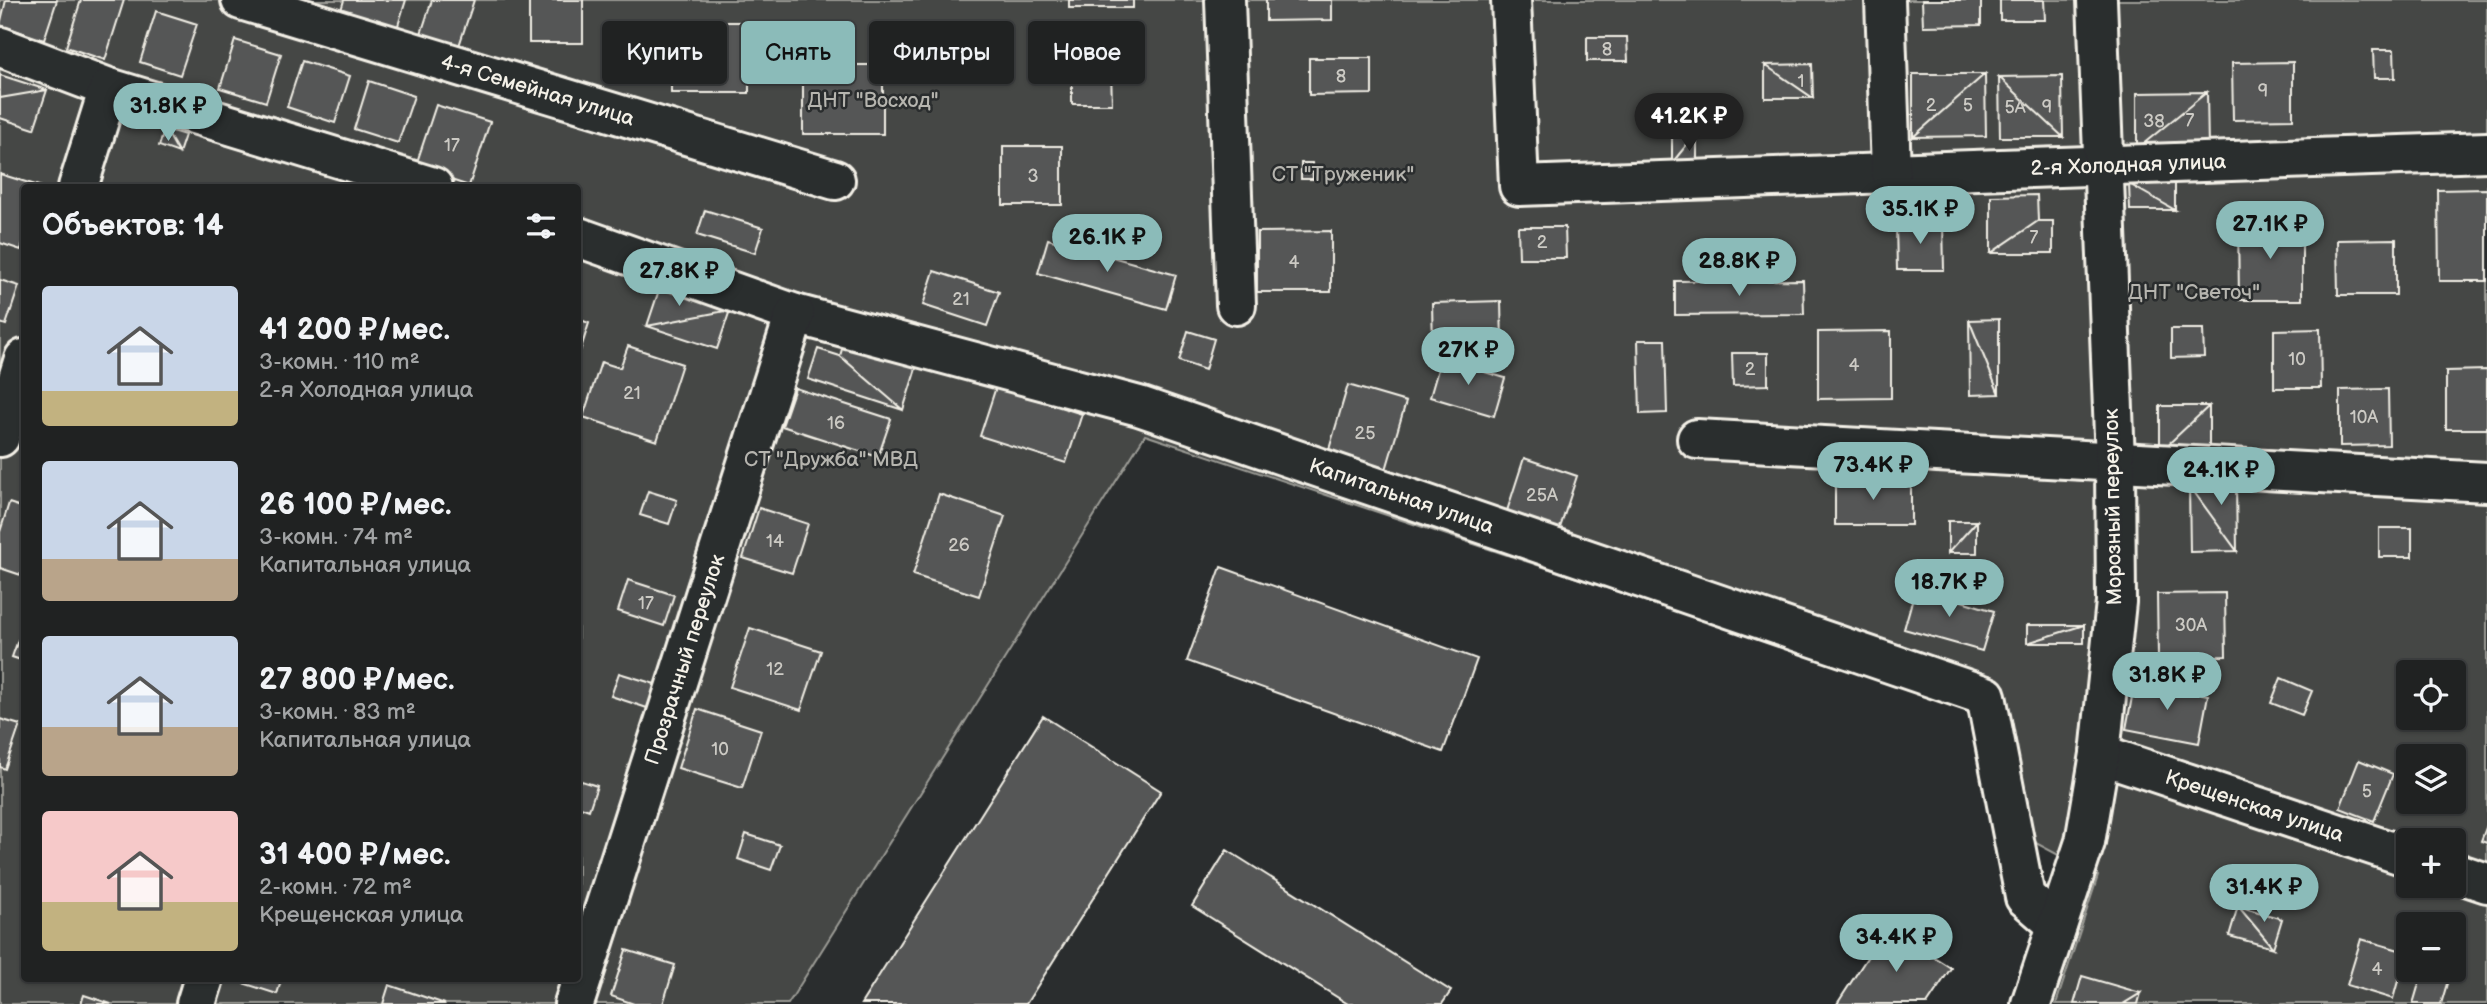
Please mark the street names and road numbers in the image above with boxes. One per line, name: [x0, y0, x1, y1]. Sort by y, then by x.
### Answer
street label: 4-я Семейная улица: [438, 49, 638, 131]
street label: 2-я Холодная улица: [2030, 149, 2227, 181]
street label: Морозный переулок: [2099, 408, 2127, 606]
street label: Капитальная улица: [1306, 453, 1498, 539]
street label: Прозрачный переулок: [639, 551, 730, 768]
street label: Крещенская улица: [2162, 764, 2348, 847]

